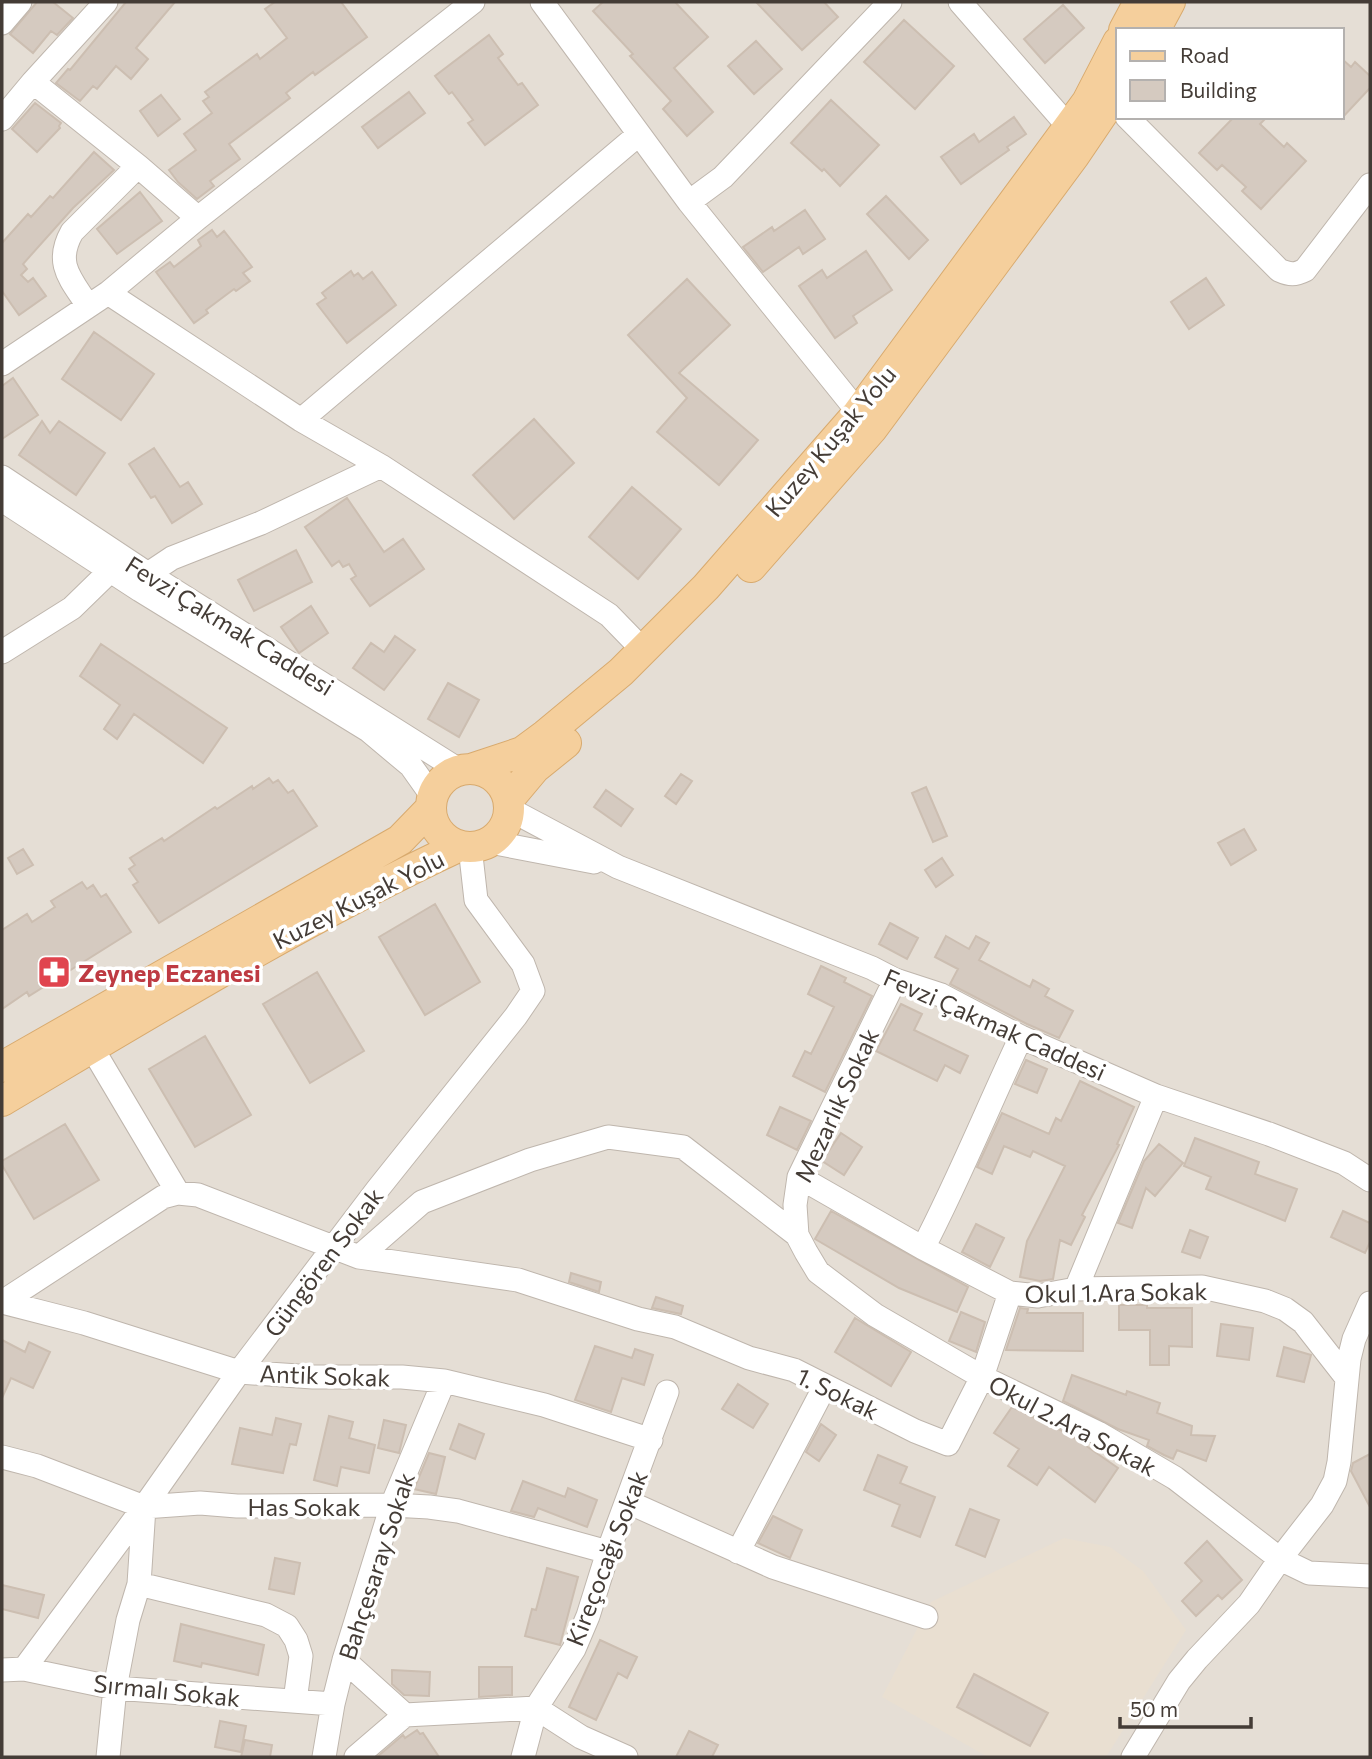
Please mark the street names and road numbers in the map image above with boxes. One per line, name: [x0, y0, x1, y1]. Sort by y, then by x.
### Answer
street label: Kuzey Kuşak Yolu: [758, 360, 902, 522]
street label: Fevzi Çakmak Caddesi: [120, 549, 340, 701]
street label: Kuzey Kuşak Yolu: [268, 843, 448, 955]
street label: Fevzi Çakmak Caddesi: [879, 962, 1111, 1086]
street label: Mezarlık Sokak: [788, 1023, 884, 1187]
street label: Güngören Sokak: [258, 1182, 388, 1342]
street label: Okul 1.Ara Sokak: [1024, 1276, 1208, 1308]
street label: Antik Sokak: [259, 1358, 391, 1392]
street label: 1. Sokak: [792, 1361, 884, 1425]
street label: Okul 2.Ara Sokak: [984, 1369, 1162, 1481]
street label: Kireçocağı Sokak: [559, 1466, 653, 1650]
street label: Bahçesaray Sokak: [332, 1469, 420, 1663]
street label: Has Sokak: [247, 1492, 361, 1521]
street label: Sırmalı Sokak: [92, 1668, 242, 1712]

